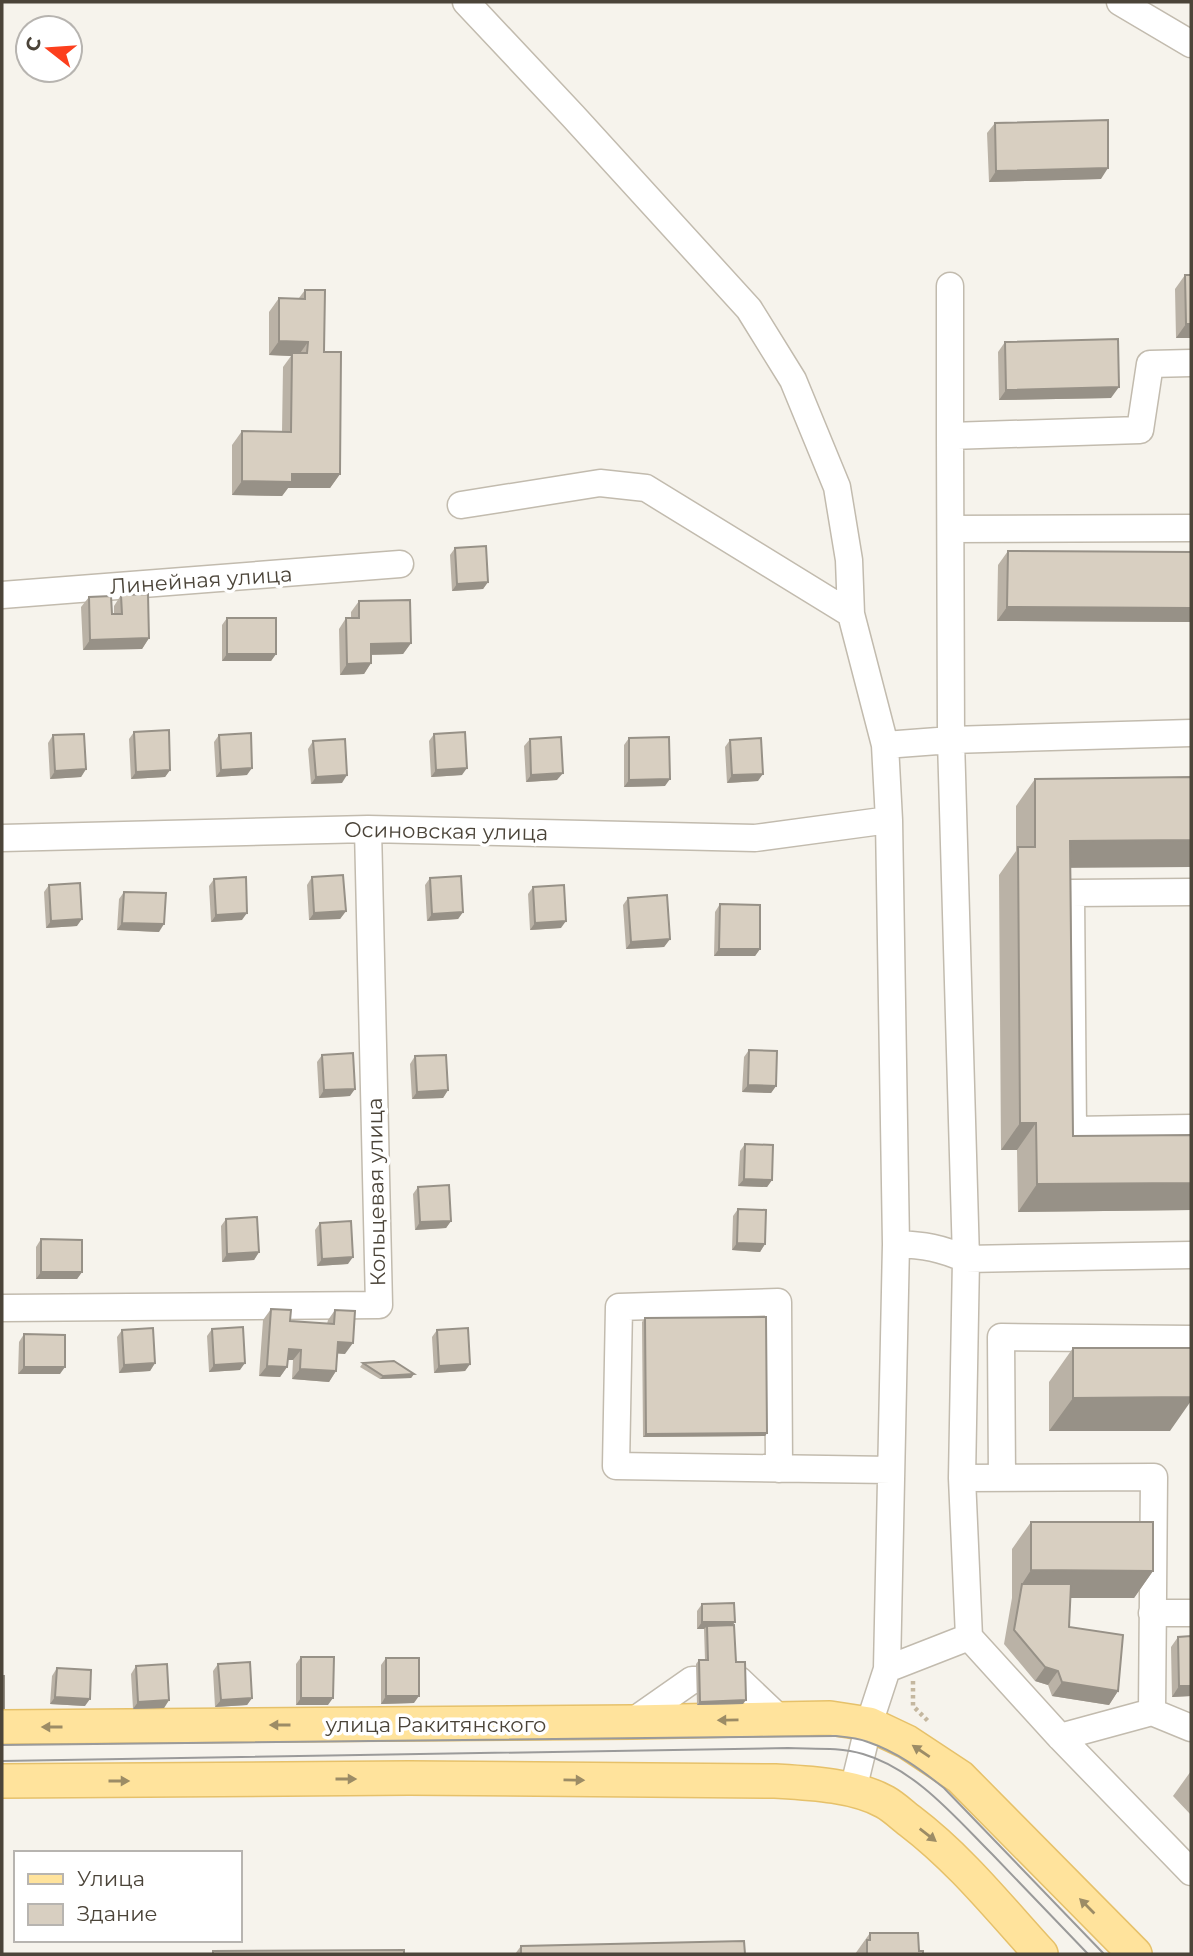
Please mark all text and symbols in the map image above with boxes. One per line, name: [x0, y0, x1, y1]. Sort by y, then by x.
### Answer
north arrow: [14, 14, 84, 84]
text: С: [20, 34, 46, 54]
street label: Линейная улица: [109, 561, 293, 599]
street label: Осиновская улица: [344, 817, 548, 845]
street label: Кольцевая улица: [362, 1097, 390, 1287]
street label: улица Ракитянского: [325, 1712, 546, 1737]
one-way arrow: [717, 1714, 739, 1725]
one-way arrow: [269, 1719, 291, 1731]
one-way arrow: [41, 1721, 63, 1732]
one-way arrow: [911, 1745, 931, 1758]
one-way arrow: [336, 1773, 358, 1785]
one-way arrow: [563, 1774, 585, 1786]
one-way arrow: [108, 1775, 130, 1787]
one-way arrow: [918, 1827, 936, 1842]
legend: [14, 1851, 242, 1942]
text: Улица: [77, 1866, 145, 1891]
one-way arrow: [1079, 1897, 1096, 1914]
text: Здание: [77, 1901, 158, 1926]

